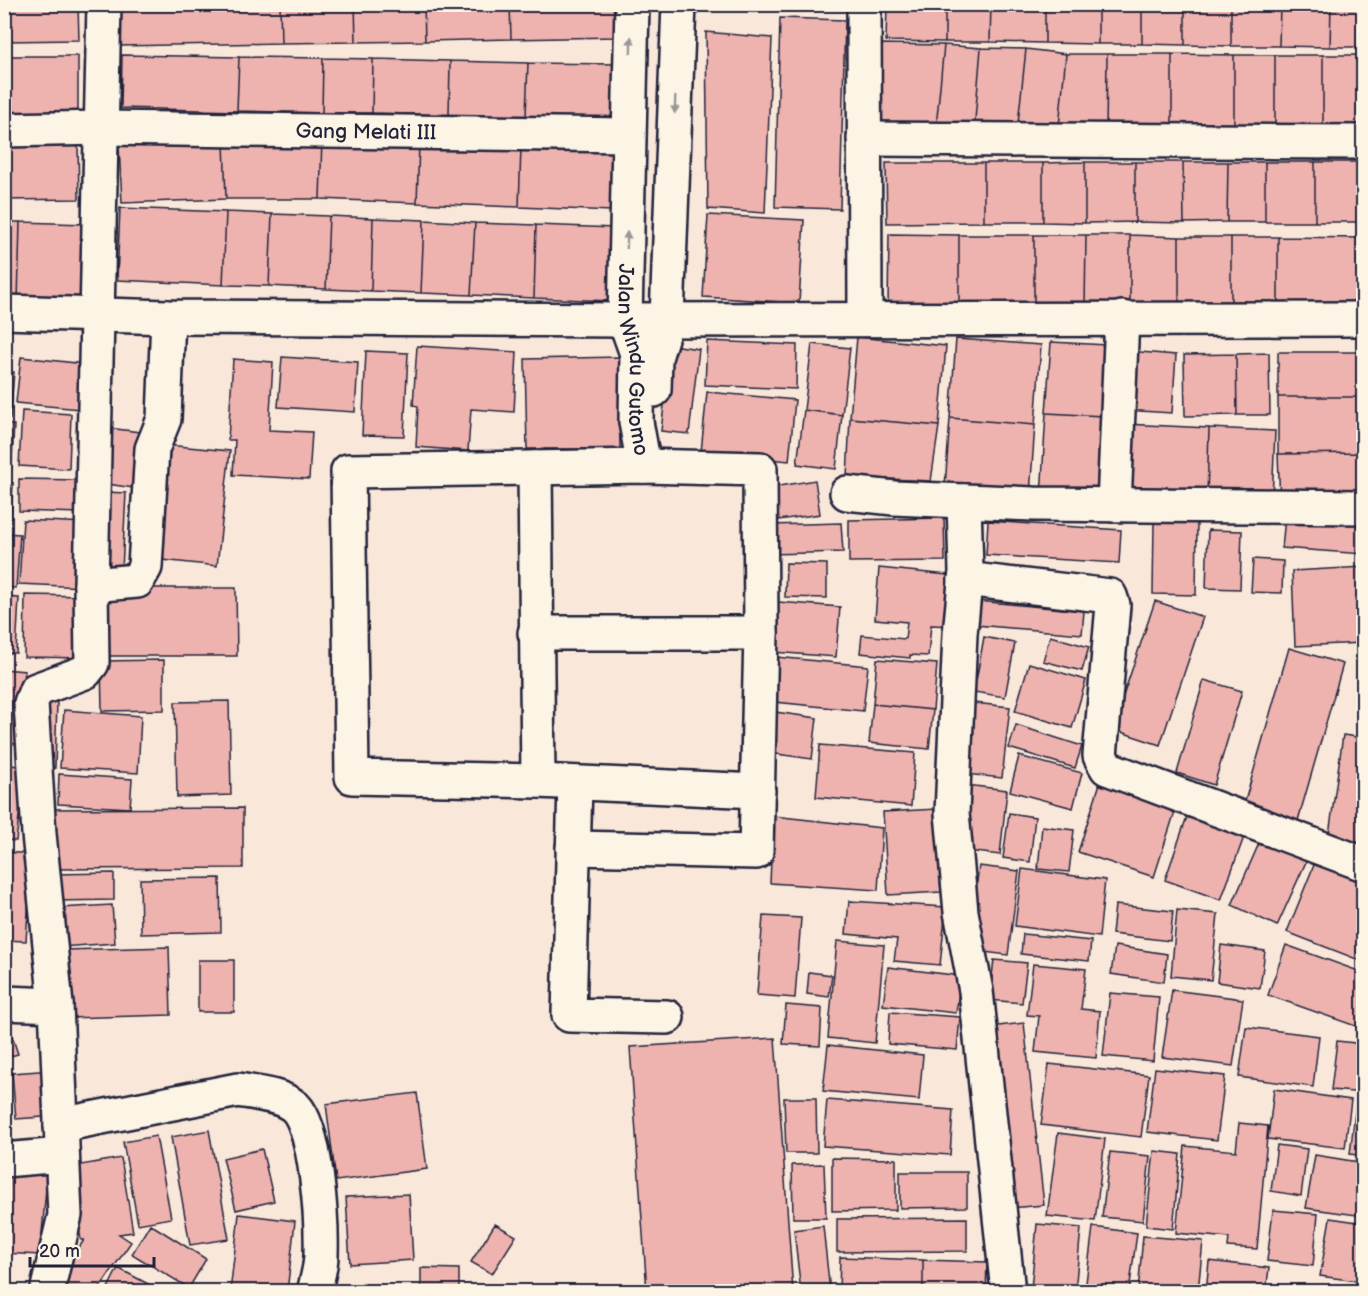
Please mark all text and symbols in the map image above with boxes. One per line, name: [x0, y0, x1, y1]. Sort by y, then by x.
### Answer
one-way arrow: [626, 36, 636, 55]
one-way arrow: [670, 95, 680, 114]
street label: Gang Melati III: [295, 118, 437, 145]
one-way arrow: [622, 231, 631, 250]
street label: Jalan Windu Gutomo: [613, 263, 654, 458]
scale bar: [30, 1230, 154, 1268]
text: 20 m: [39, 1241, 80, 1262]

